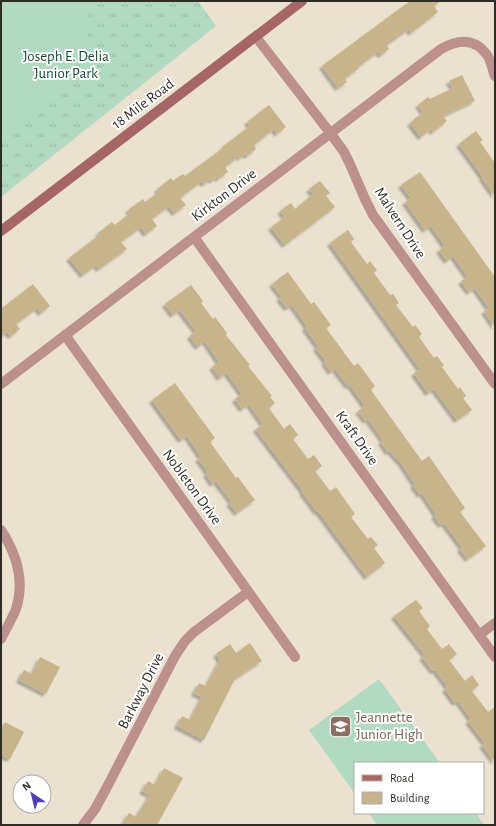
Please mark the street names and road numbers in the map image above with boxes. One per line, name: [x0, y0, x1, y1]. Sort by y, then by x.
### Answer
street label: 18 Mile Road: [109, 76, 177, 132]
street label: Kirkton Drive: [189, 166, 259, 224]
street label: Malvern Drive: [371, 185, 429, 261]
street label: Kraft Drive: [333, 408, 381, 468]
street label: Nobleton Drive: [160, 447, 224, 527]
street label: Barkway Drive: [115, 650, 167, 731]

